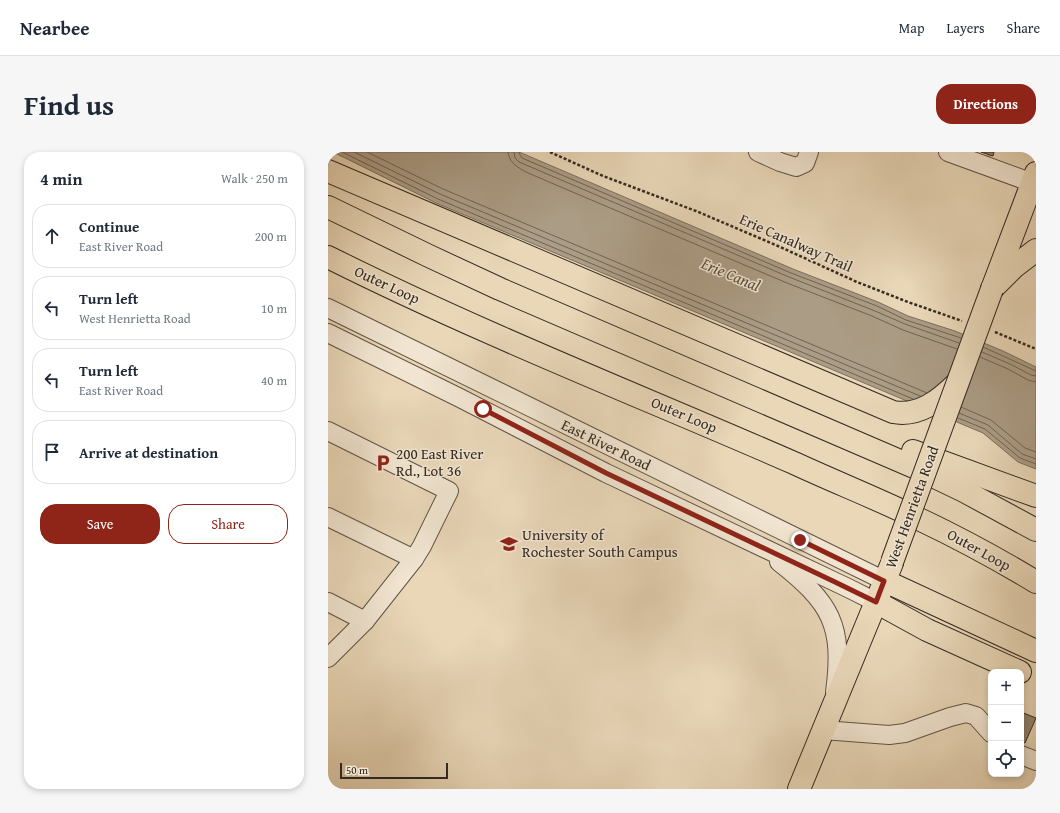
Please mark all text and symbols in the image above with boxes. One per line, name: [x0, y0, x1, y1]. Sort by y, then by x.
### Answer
text: Nearbee: [20, 14, 90, 42]
text: Map: [899, 18, 925, 38]
text: Layers: [947, 18, 985, 38]
text: Share: [1007, 18, 1040, 38]
text: Find us: [24, 84, 114, 125]
button: Directions: [936, 84, 1036, 124]
text: 4 min: [40, 166, 82, 191]
text: Walk · 250 m: [221, 169, 288, 188]
street label: Erie Canalway Trail: [736, 208, 856, 277]
text: Continue: [79, 216, 140, 237]
icon: ahead: [41, 225, 63, 247]
text: 200 m: [255, 227, 287, 246]
text: East River Road: [79, 237, 163, 256]
water label: Erie Canal: [697, 250, 764, 297]
street label: Outer Loop: [351, 260, 423, 309]
text: Turn left: [79, 288, 138, 309]
icon: left: [41, 297, 63, 319]
text: 10 m: [261, 299, 287, 318]
text: West Henrietta Road: [79, 309, 191, 328]
text: Turn left: [79, 360, 138, 381]
icon: left: [41, 369, 63, 391]
text: 40 m: [261, 371, 287, 390]
text: East River Road: [79, 381, 163, 400]
street label: Outer Loop: [648, 391, 720, 438]
route start: [474, 400, 492, 418]
street label: East River Road: [558, 414, 654, 475]
icon: arrive: [41, 441, 63, 463]
text: Arrive at destination: [79, 442, 218, 463]
place label: 200 East River Rd., Lot 36: [396, 443, 483, 481]
street label: West Henrietta Road: [880, 443, 943, 571]
parking icon: 200 East River Rd., Lot 36: [373, 453, 393, 473]
button: Save: [40, 504, 160, 544]
button: Share: [168, 504, 288, 544]
street label: Outer Loop: [944, 523, 1015, 576]
place label: University of Rochester South Campus: [522, 524, 678, 562]
route end: [791, 531, 809, 549]
school or university icon: University of Rochester South Campus: [499, 534, 519, 554]
map controls: [988, 669, 1024, 777]
button: +: [988, 669, 1024, 705]
button: −: [988, 705, 1024, 741]
button: locate: [988, 741, 1024, 777]
scale bar: [340, 761, 448, 780]
text: 50 m: [346, 762, 368, 778]

